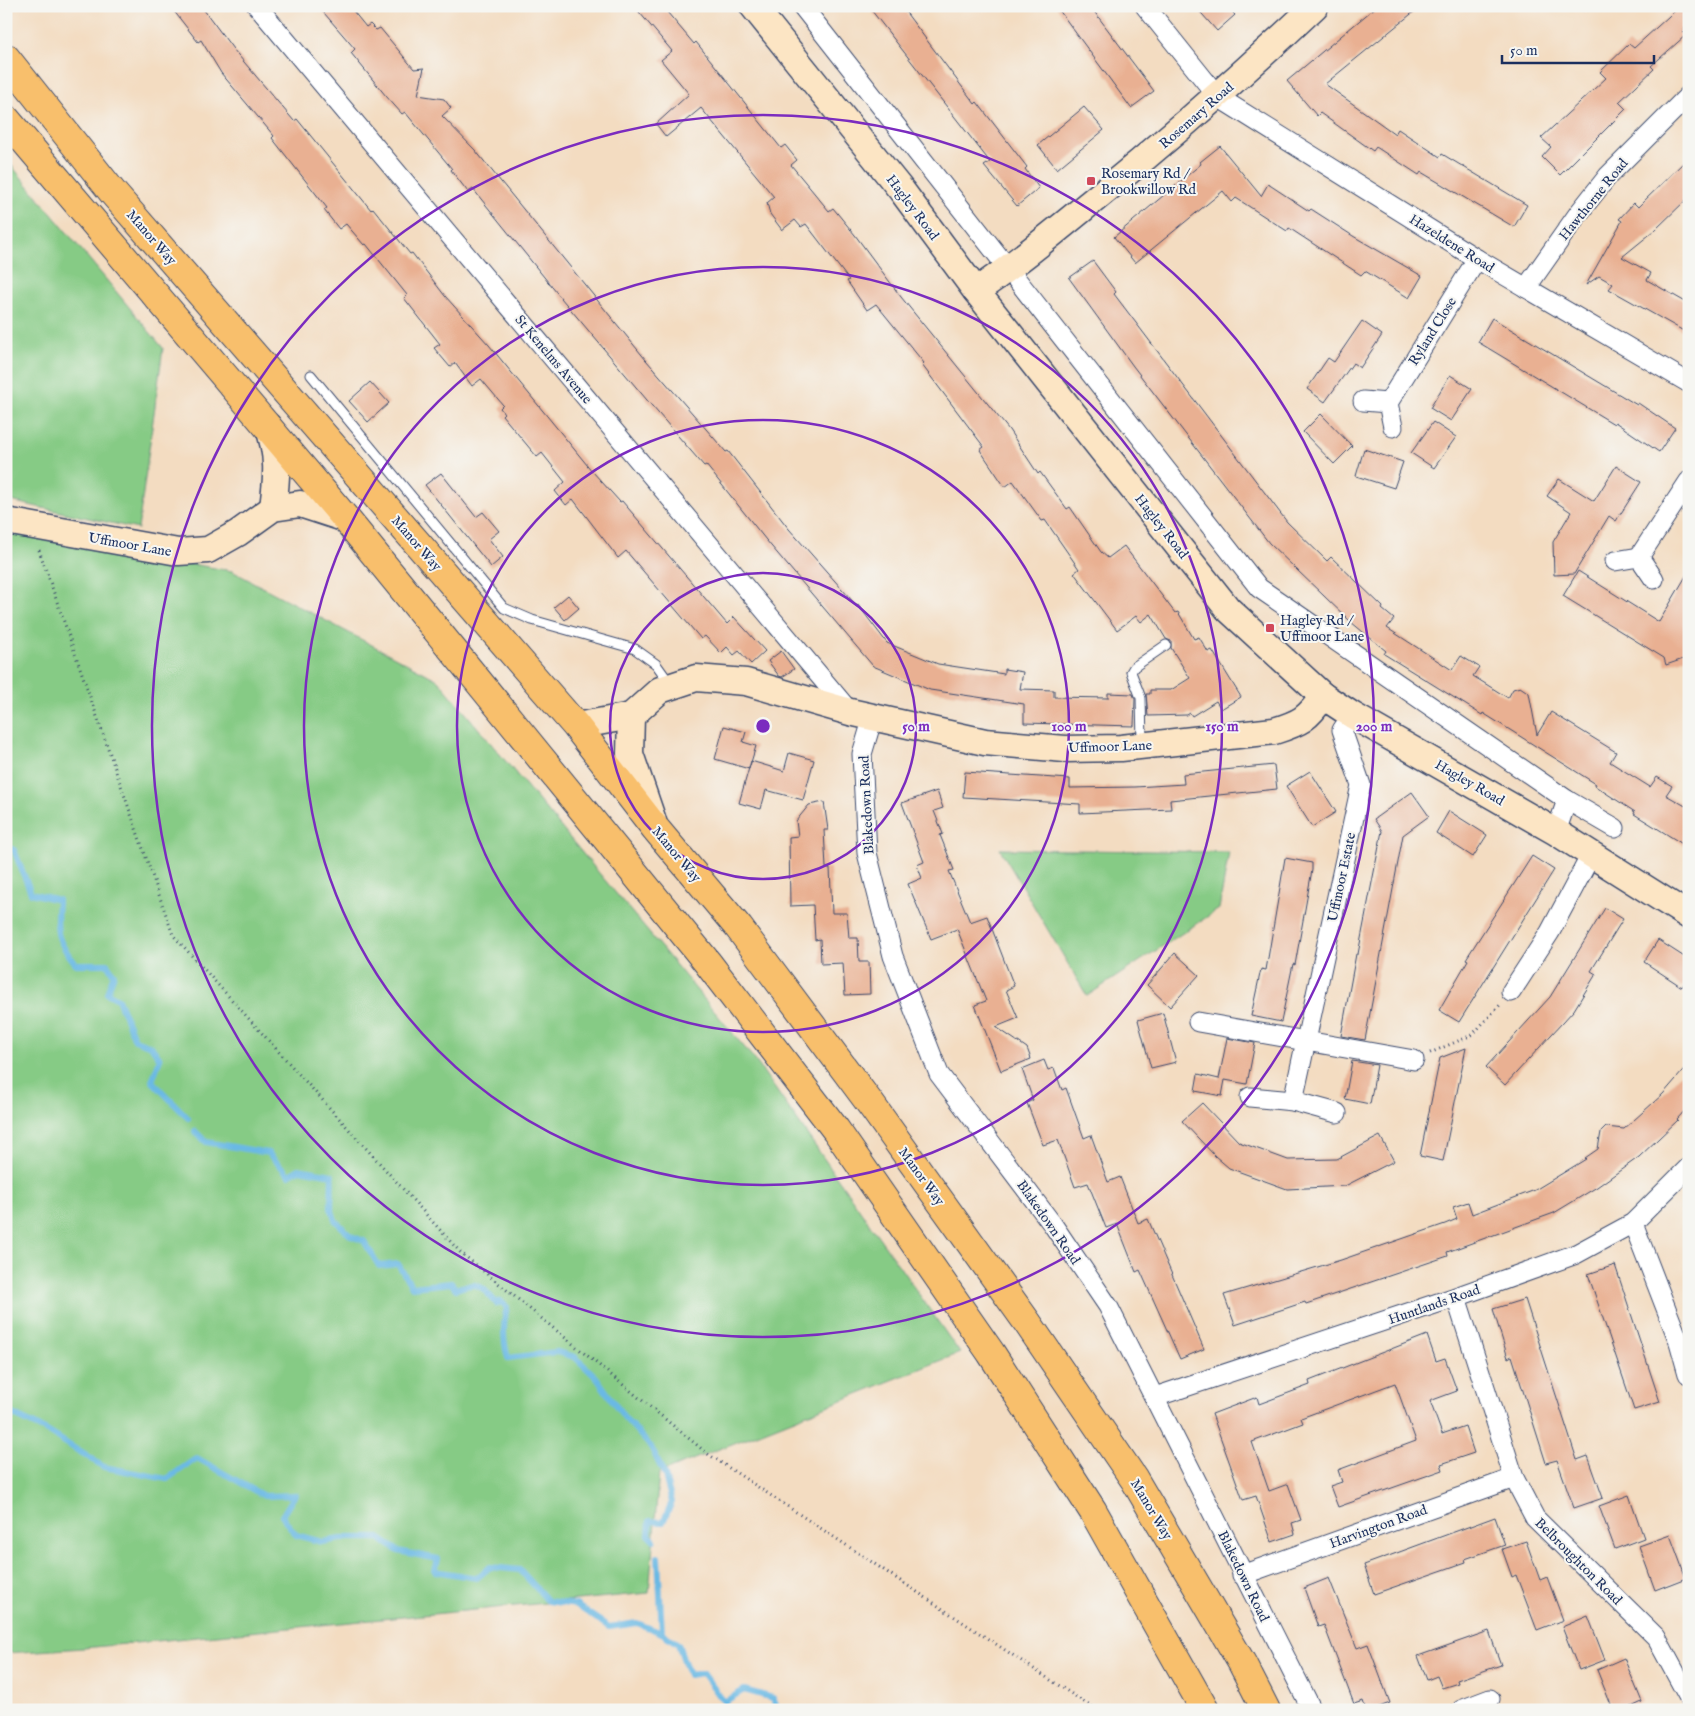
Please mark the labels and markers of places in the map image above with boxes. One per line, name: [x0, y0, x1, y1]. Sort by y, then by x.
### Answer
place label: Rosemary Rd / Brookwillow Rd: [1101, 165, 1197, 199]
marker: Rosemary Rd / Brookwillow Rd: [1085, 175, 1097, 187]
place label: Hagley Rd / Uffmoor Lane: [1280, 612, 1365, 646]
marker: Hagley Rd / Uffmoor Lane: [1264, 622, 1276, 634]
centre of rings: [754, 717, 772, 735]

